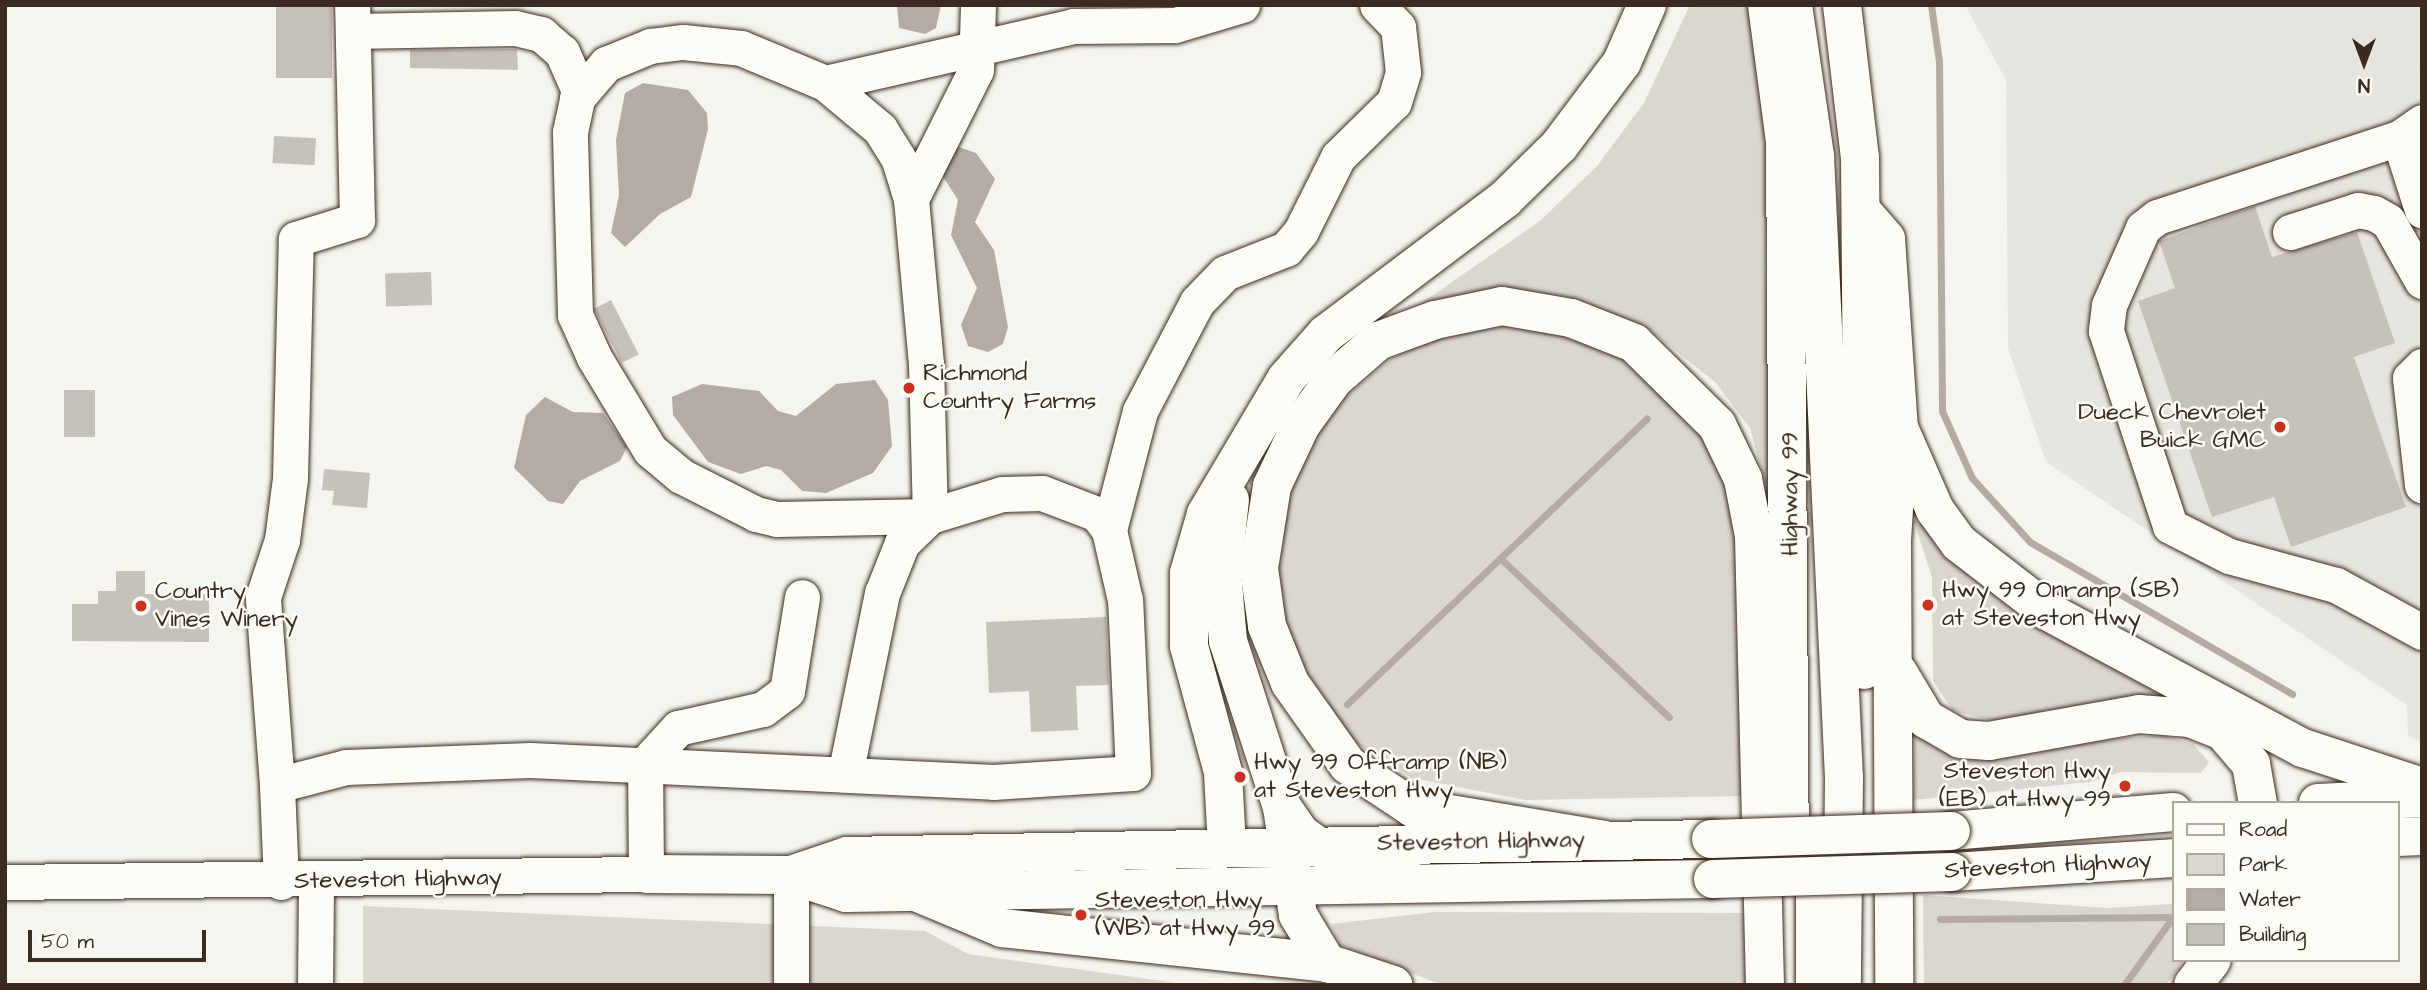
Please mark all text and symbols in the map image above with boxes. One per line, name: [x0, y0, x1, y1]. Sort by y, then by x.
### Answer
north arrow: [2329, 28, 2399, 98]
text: N: [2358, 71, 2370, 98]
place label: Richmond Country Farms: [923, 360, 1096, 416]
marker: Richmond Country Farms: [901, 380, 917, 396]
place label: Dueck Chevrolet Buick GMC: [2078, 399, 2266, 455]
marker: Dueck Chevrolet Buick GMC: [2272, 419, 2288, 435]
street label: Highway 99: [1777, 432, 1805, 556]
place label: Hwy 99 Onramp (SB) at Steveston Hwy: [1942, 577, 2179, 633]
place label: Country Vines Winery: [155, 578, 298, 634]
marker: Hwy 99 Onramp (SB) at Steveston Hwy: [1920, 597, 1936, 613]
marker: Country Vines Winery: [133, 598, 149, 614]
place label: Hwy 99 Offramp (NB) at Steveston Hwy: [1254, 749, 1507, 805]
place label: Steveston Hwy (EB) at Hwy 99: [1939, 758, 2111, 814]
marker: Hwy 99 Offramp (NB) at Steveston Hwy: [1232, 769, 1248, 785]
marker: Steveston Hwy (EB) at Hwy 99: [2117, 778, 2133, 794]
legend: [2172, 801, 2399, 962]
text: Road: [2239, 815, 2287, 844]
street label: Steveston Highway: [1377, 826, 1585, 858]
street label: Steveston Highway: [1944, 846, 2152, 886]
text: Park: [2239, 850, 2288, 879]
street label: Steveston Highway: [294, 864, 502, 896]
text: Water: [2239, 885, 2301, 914]
place label: Steveston Hwy (WB) at Hwy 99: [1095, 887, 1275, 943]
marker: Steveston Hwy (WB) at Hwy 99: [1073, 907, 1089, 923]
scale bar: [32, 916, 210, 960]
text: Building: [2239, 920, 2306, 949]
text: 50 m: [41, 927, 94, 956]

